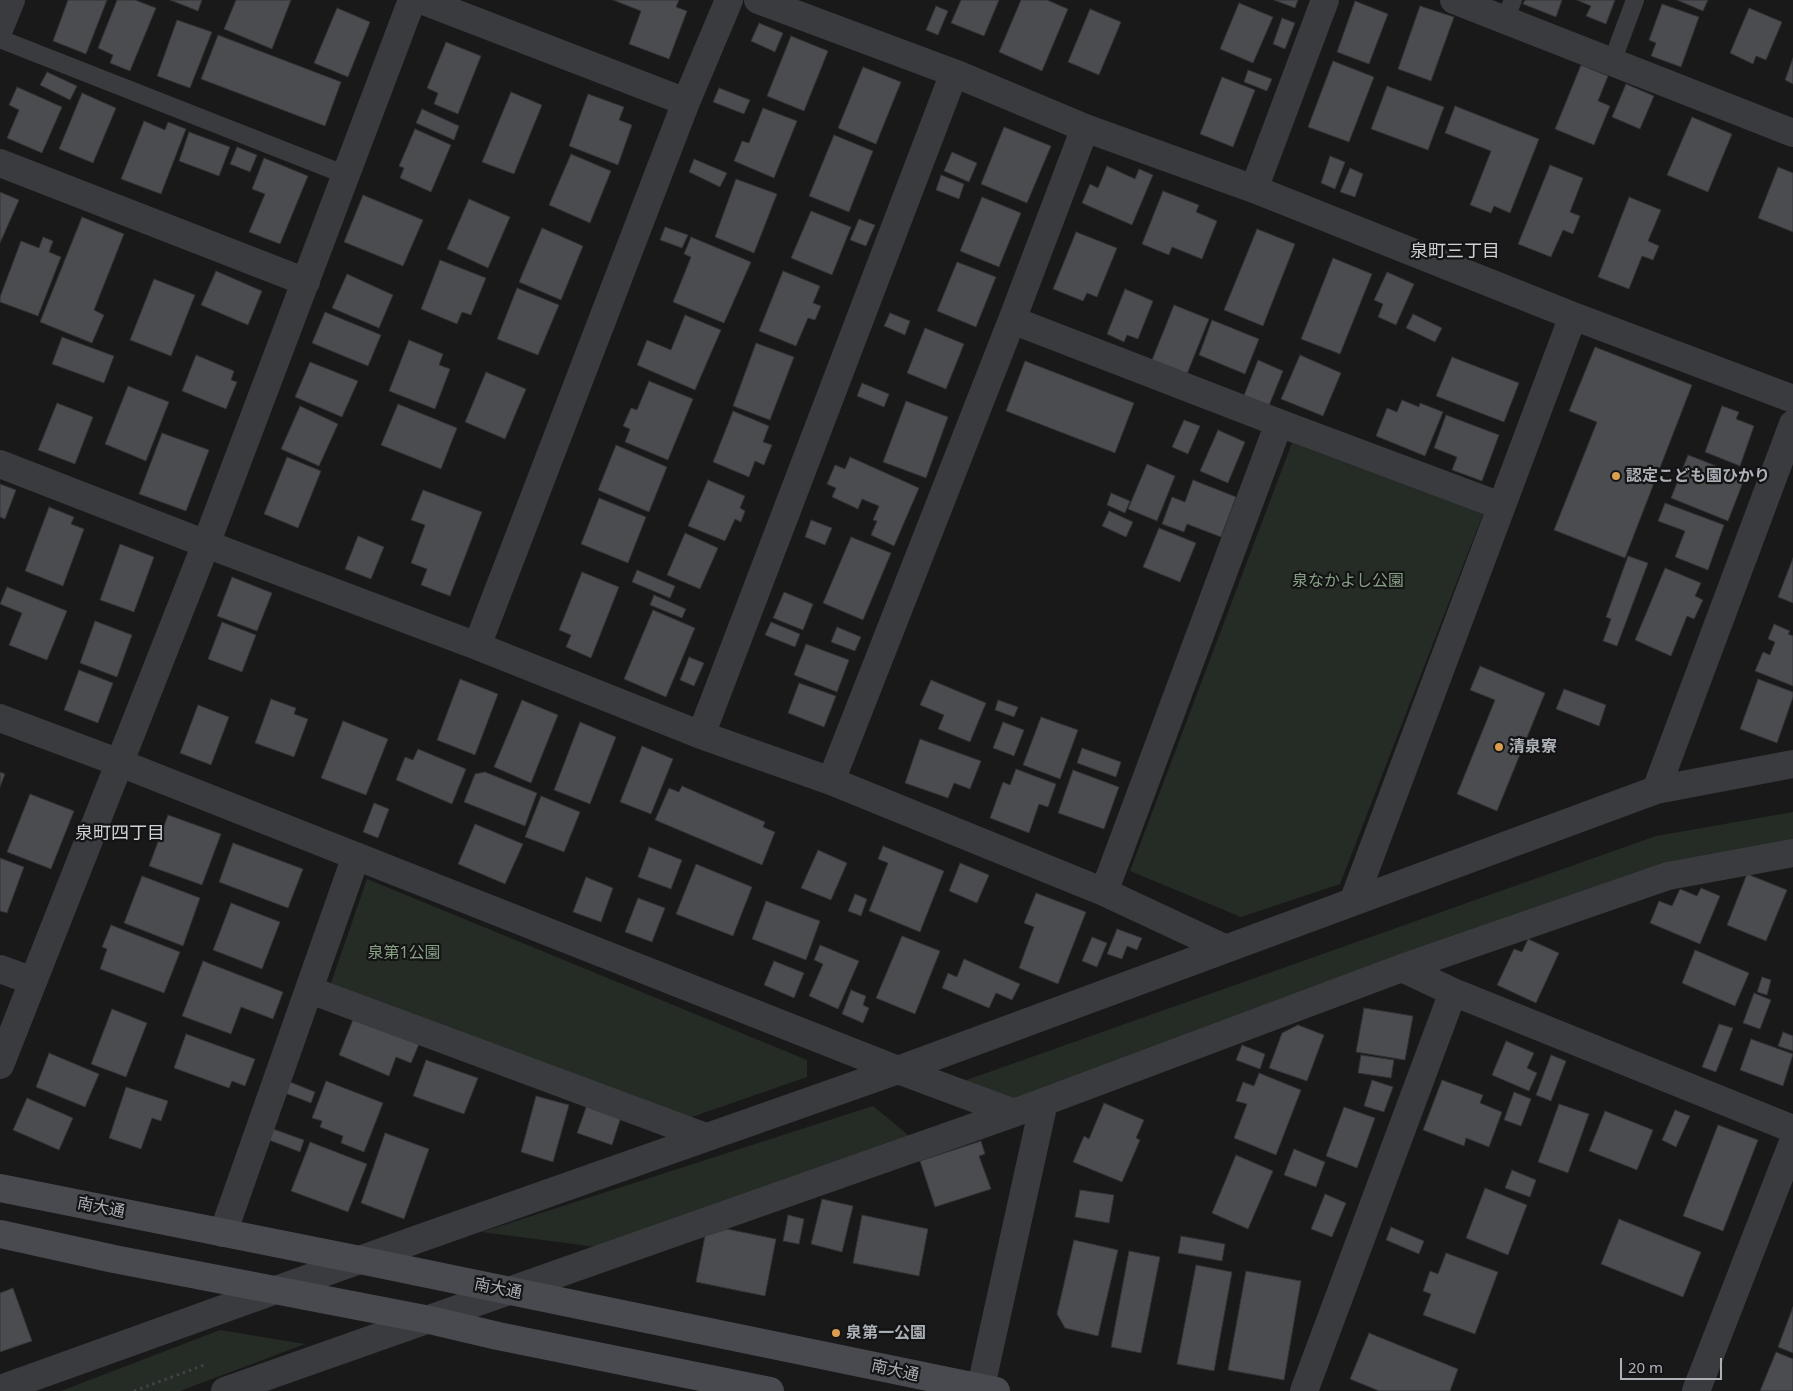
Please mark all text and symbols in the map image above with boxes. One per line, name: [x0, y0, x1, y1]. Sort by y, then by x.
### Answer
district label: 泉町三丁目: [1410, 241, 1500, 263]
place label: 認定こども園ひかり: [1626, 466, 1770, 486]
marker: 認定こども園ひかり: [1610, 470, 1622, 482]
park label: 泉なかよし公園: [1292, 571, 1404, 591]
place label: 清泉寮: [1509, 737, 1557, 757]
marker: 清泉寮: [1493, 741, 1505, 753]
district label: 泉町四丁目: [75, 823, 165, 845]
park label: 泉第1公園: [367, 943, 441, 963]
street label: 南大通: [76, 1194, 126, 1222]
street label: 南大通: [473, 1275, 523, 1303]
place label: 泉第一公園: [846, 1323, 926, 1343]
marker: 泉第一公園: [830, 1327, 842, 1339]
scale bar: [1623, 1348, 1726, 1380]
street label: 南大通: [870, 1357, 920, 1385]
text: 20 m: [1628, 1357, 1663, 1377]

